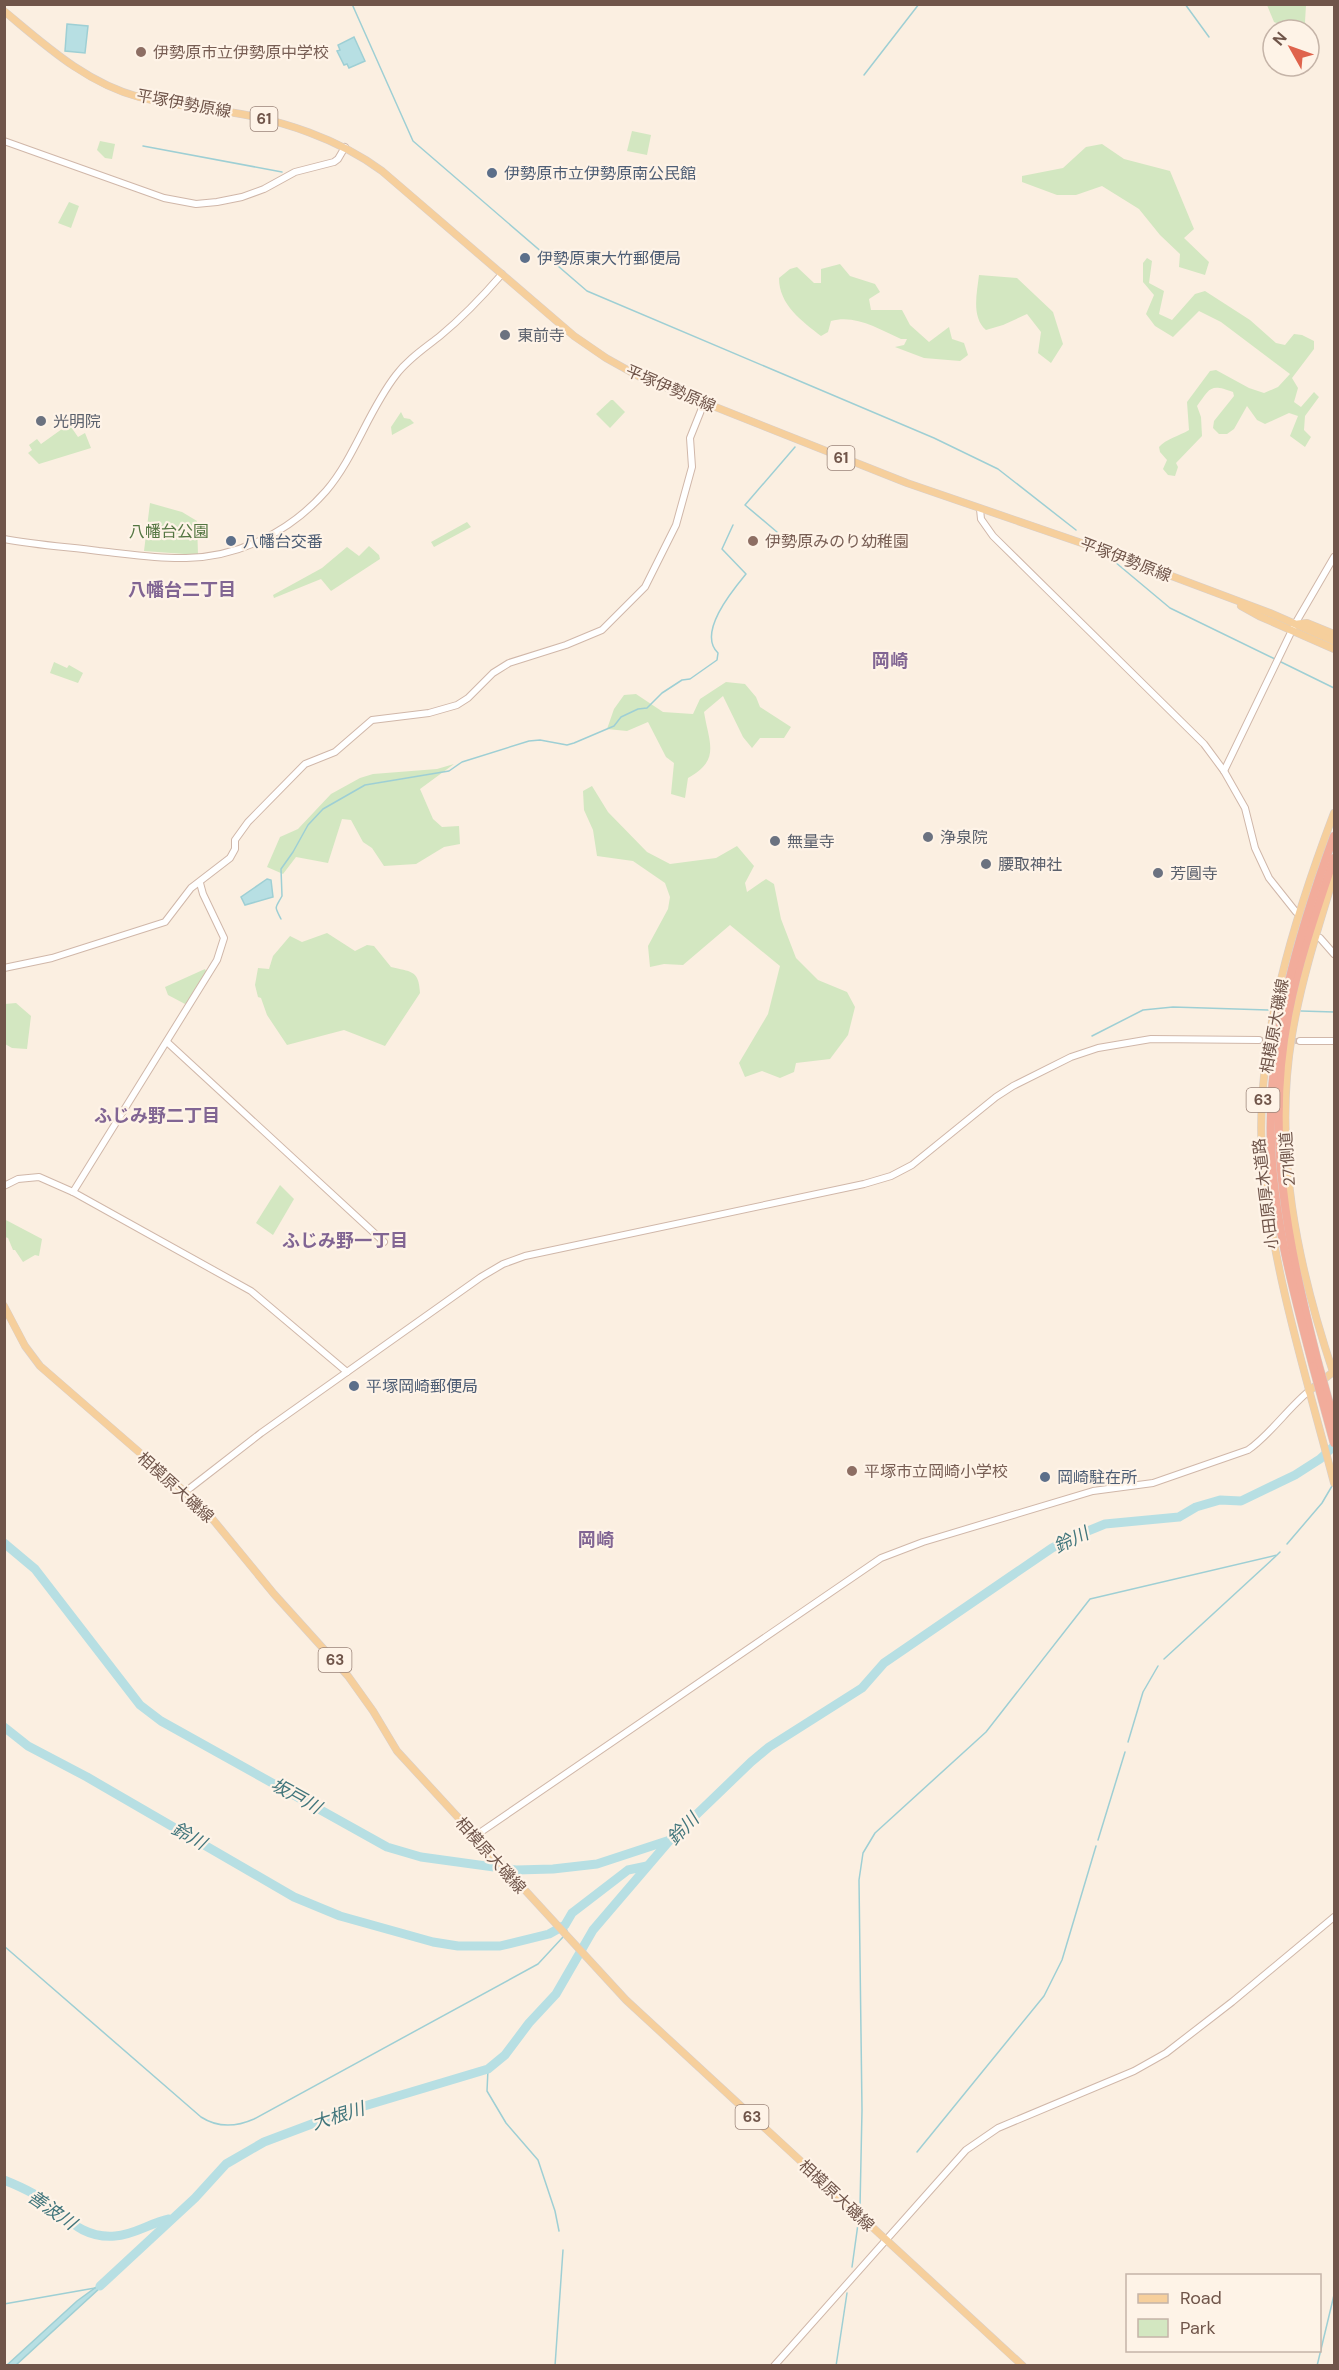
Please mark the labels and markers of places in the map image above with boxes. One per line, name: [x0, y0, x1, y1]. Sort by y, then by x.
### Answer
place label: 伊勢原市立伊勢原中学校: [153, 42, 329, 63]
marker: 伊勢原市立伊勢原中学校: [134, 45, 148, 59]
place label: 伊勢原市立伊勢原南公民館: [504, 163, 696, 184]
marker: 伊勢原市立伊勢原南公民館: [485, 166, 499, 180]
place label: 伊勢原東大竹郵便局: [537, 248, 681, 269]
marker: 伊勢原東大竹郵便局: [518, 251, 532, 265]
place label: 東前寺: [517, 325, 565, 346]
marker: 東前寺: [498, 328, 512, 342]
place label: 光明院: [53, 411, 101, 432]
marker: 光明院: [34, 414, 48, 428]
place label: 八幡台交番: [243, 531, 323, 552]
place label: 伊勢原みのり幼稚園: [765, 531, 909, 552]
marker: 八幡台交番: [224, 534, 238, 548]
marker: 伊勢原みのり幼稚園: [746, 534, 760, 548]
place label: 浄泉院: [940, 827, 988, 848]
marker: 浄泉院: [921, 830, 935, 844]
place label: 無量寺: [787, 831, 835, 852]
marker: 無量寺: [768, 834, 782, 848]
place label: 腰取神社: [998, 854, 1062, 875]
marker: 腰取神社: [979, 857, 993, 871]
place label: 芳圓寺: [1170, 863, 1218, 884]
marker: 芳圓寺: [1151, 866, 1165, 880]
place label: 平塚岡崎郵便局: [366, 1376, 478, 1397]
marker: 平塚岡崎郵便局: [347, 1379, 361, 1393]
place label: 平塚市立岡崎小学校: [864, 1461, 1008, 1482]
marker: 平塚市立岡崎小学校: [845, 1464, 859, 1478]
place label: 岡崎駐在所: [1057, 1467, 1137, 1488]
marker: 岡崎駐在所: [1038, 1470, 1052, 1484]

